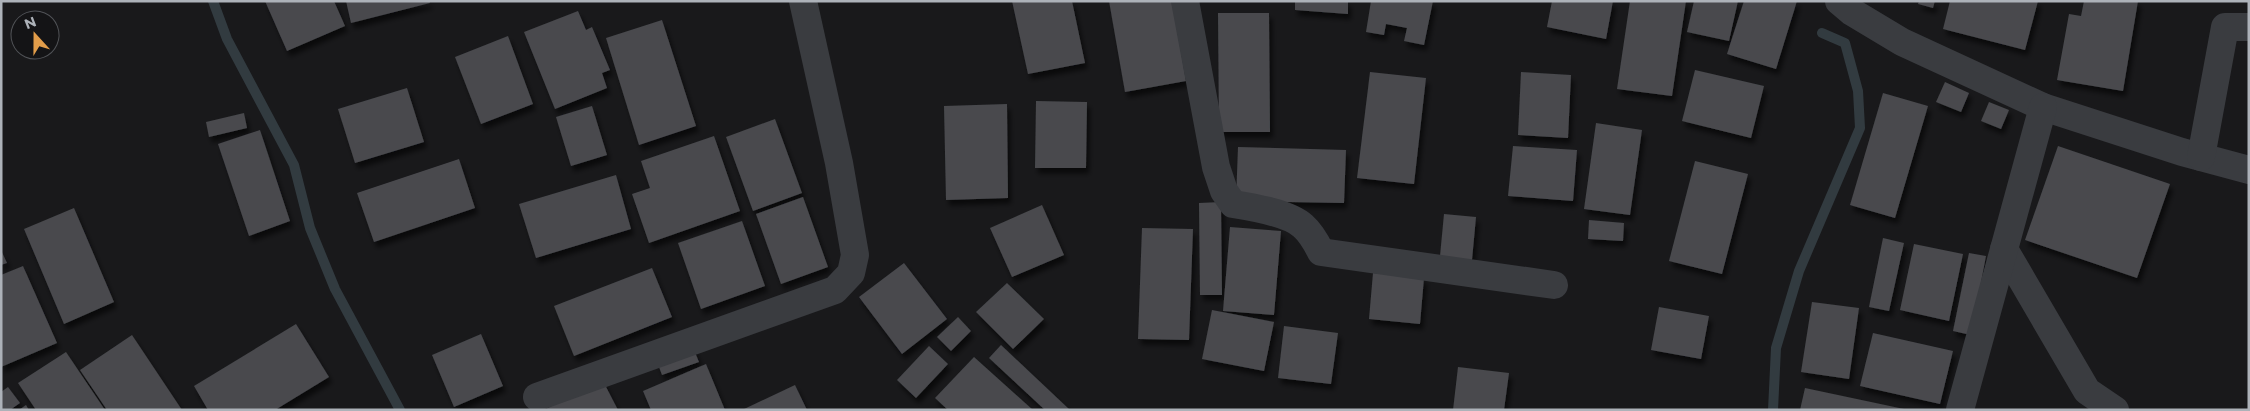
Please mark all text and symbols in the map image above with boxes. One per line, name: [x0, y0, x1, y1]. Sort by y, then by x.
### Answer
north arrow: [10, 10, 60, 60]
text: N: [22, 12, 39, 33]

